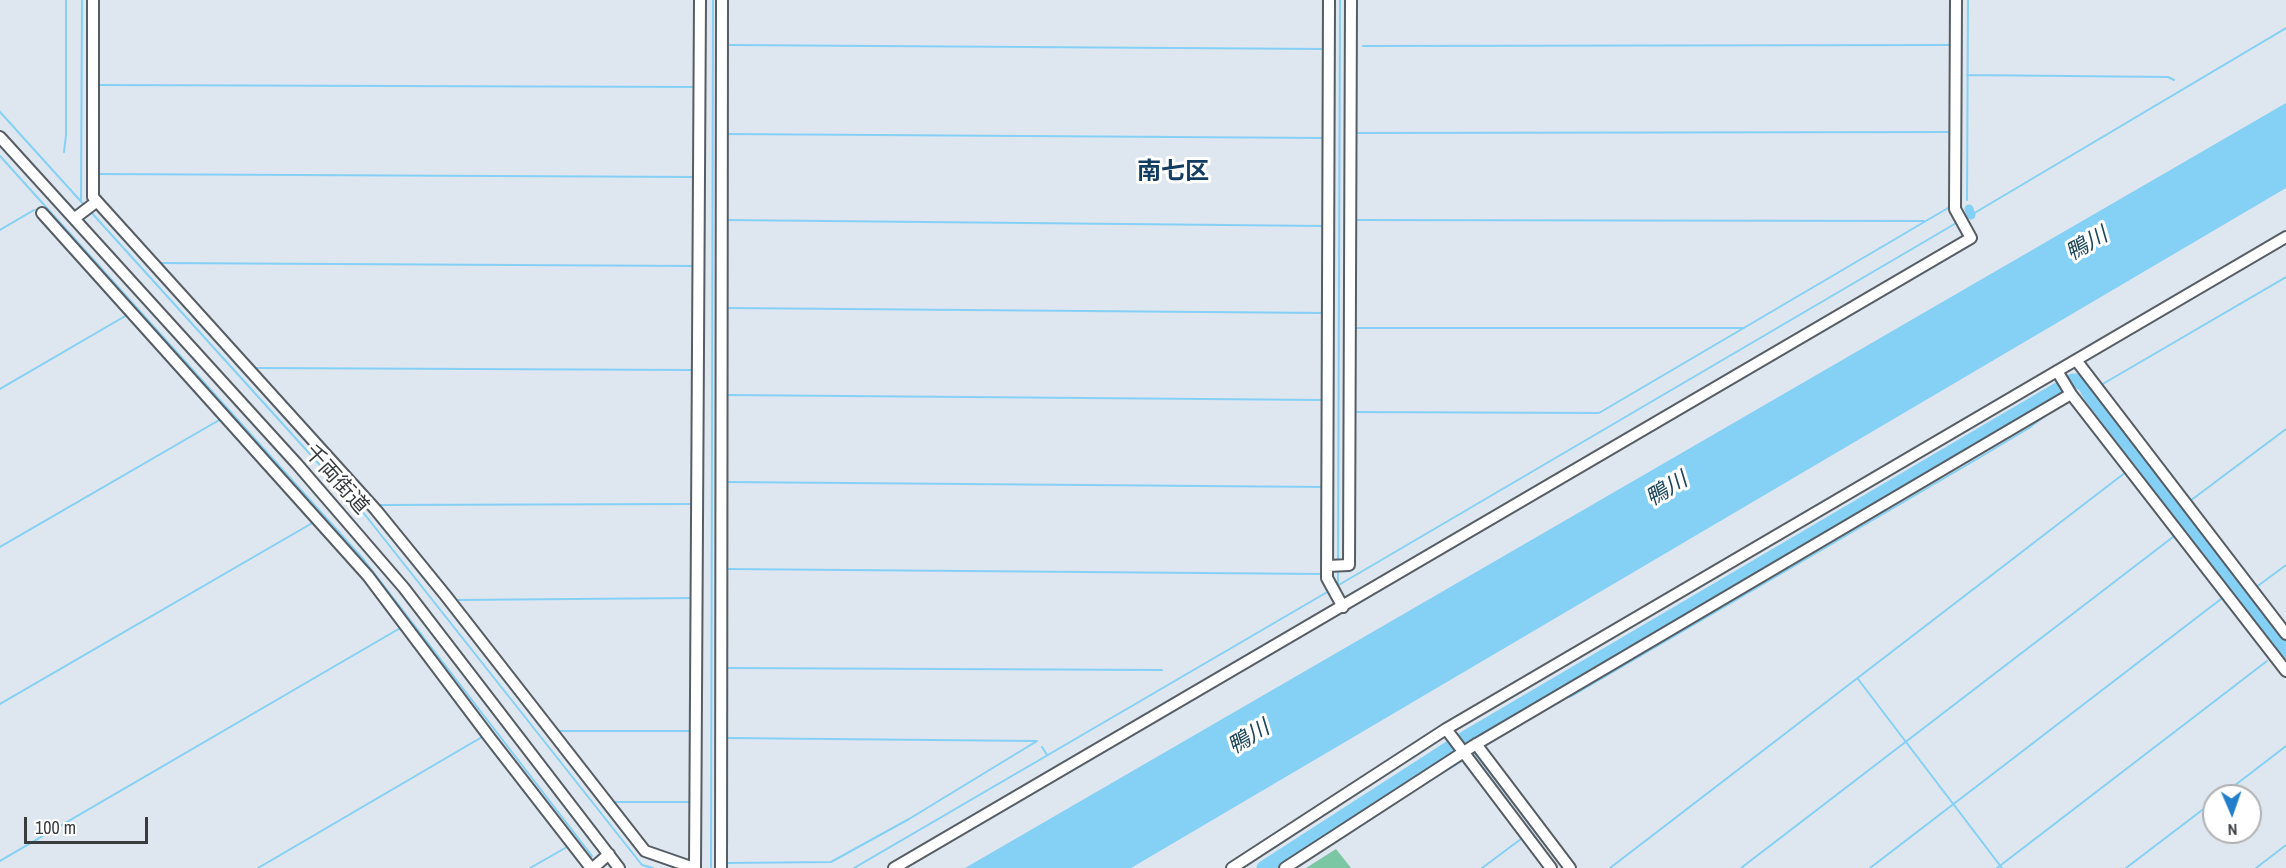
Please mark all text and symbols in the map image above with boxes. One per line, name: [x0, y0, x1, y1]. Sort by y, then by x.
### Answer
district label: 南七区: [1137, 159, 1209, 187]
water label: 鴨川: [2061, 223, 2113, 267]
street label: 千両街道: [299, 440, 373, 520]
water label: 鴨川: [1641, 467, 1693, 513]
water label: 鴨川: [1223, 715, 1275, 761]
north arrow: [2202, 784, 2262, 844]
scale bar: [27, 805, 152, 843]
text: 100 m: [35, 815, 76, 840]
text: N: [2227, 819, 2238, 841]

